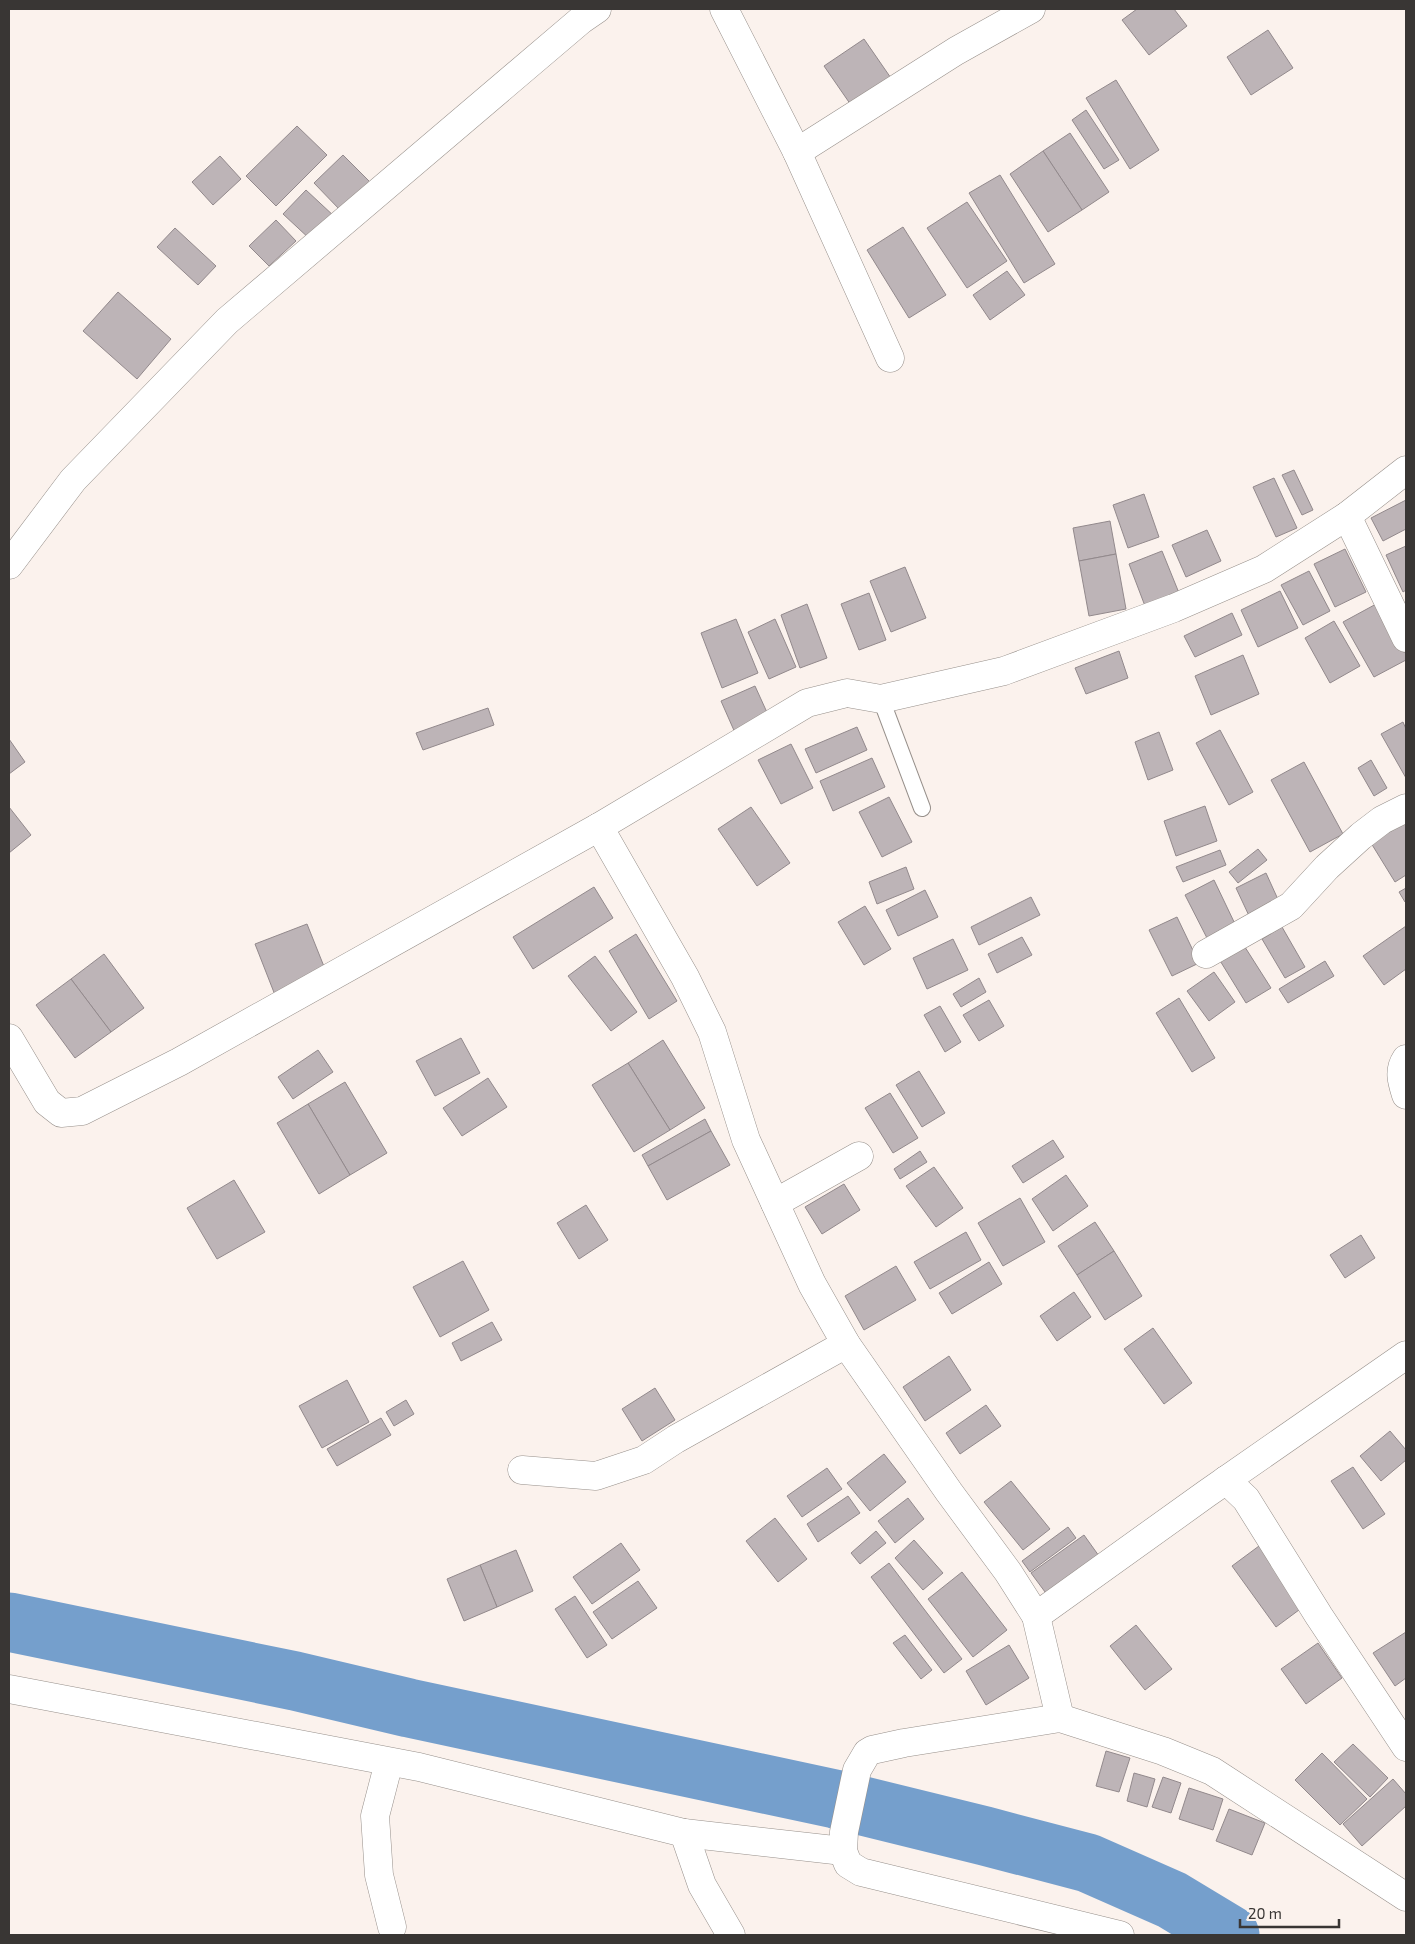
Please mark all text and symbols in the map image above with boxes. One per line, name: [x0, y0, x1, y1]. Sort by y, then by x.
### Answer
scale bar: [1240, 1896, 1339, 1928]
text: 20 m: [1248, 1904, 1282, 1922]

